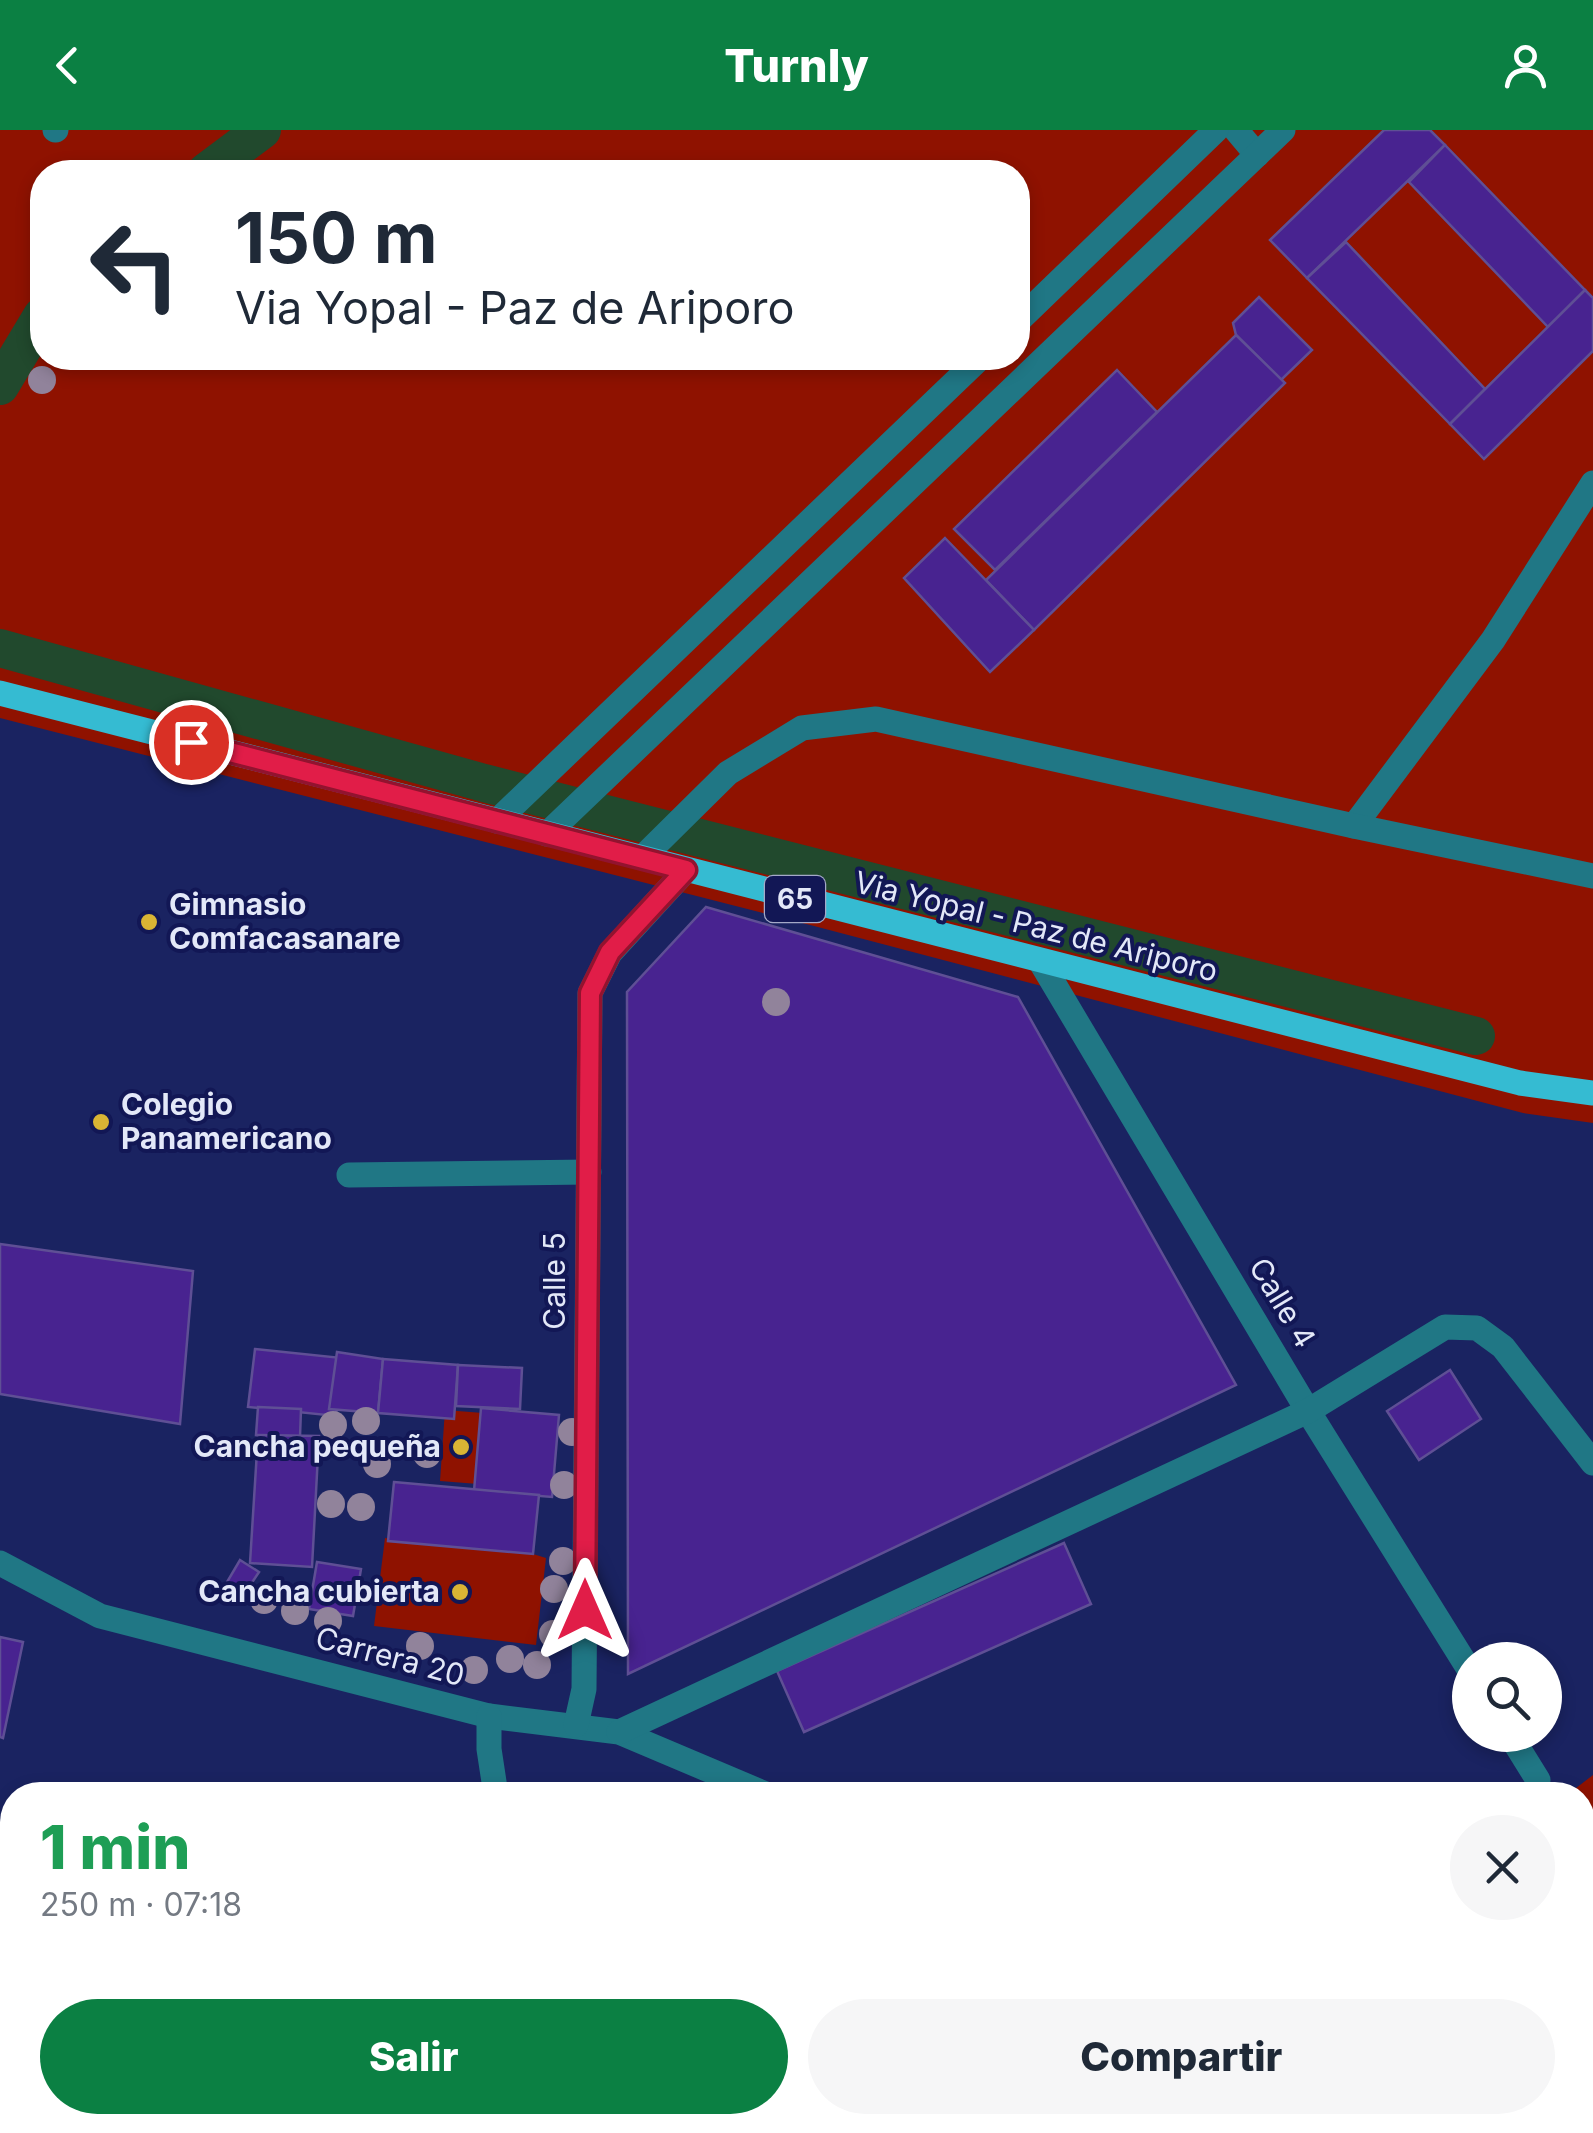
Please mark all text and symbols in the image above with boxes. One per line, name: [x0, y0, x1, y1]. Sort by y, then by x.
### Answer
icon: back: [40, 38, 95, 93]
text: Turnly: [724, 38, 869, 93]
icon: person: [1498, 38, 1553, 93]
text: 150 m: [235, 195, 438, 280]
icon: left: [70, 200, 200, 330]
text: Via Yopal - Paz de Ariporo: [235, 280, 794, 335]
pin: [149, 700, 234, 785]
icon: arrive: [164, 715, 219, 770]
street label: Via Yopal - Paz de Ariporo: [851, 863, 1222, 989]
road number: 65: [765, 876, 825, 922]
place label: Gimnasio Comfacasanare: [169, 886, 401, 956]
marker: Gimnasio Comfacasanare: [138, 911, 160, 933]
place label: Colegio Panamericano: [121, 1086, 332, 1156]
marker: Colegio Panamericano: [90, 1111, 112, 1133]
street label: Calle 5: [536, 1232, 572, 1330]
street label: Calle 4: [1242, 1251, 1324, 1354]
place label: Cancha pequeña: [194, 1428, 441, 1464]
marker: Cancha pequeña: [450, 1436, 472, 1458]
position arrow: [533, 1558, 637, 1662]
place label: Cancha cubierta: [198, 1573, 440, 1609]
marker: Cancha cubierta: [449, 1581, 471, 1603]
street label: Carrera 20: [312, 1619, 469, 1693]
map controls: [1452, 1642, 1562, 1752]
button: search: [1452, 1642, 1562, 1752]
text: 1 min: [40, 1811, 190, 1883]
button: close: [1450, 1815, 1555, 1920]
text: 250 m · 07:18: [40, 1885, 242, 1924]
button: Salir: [40, 1999, 788, 2114]
button: Compartir: [808, 1999, 1555, 2114]

